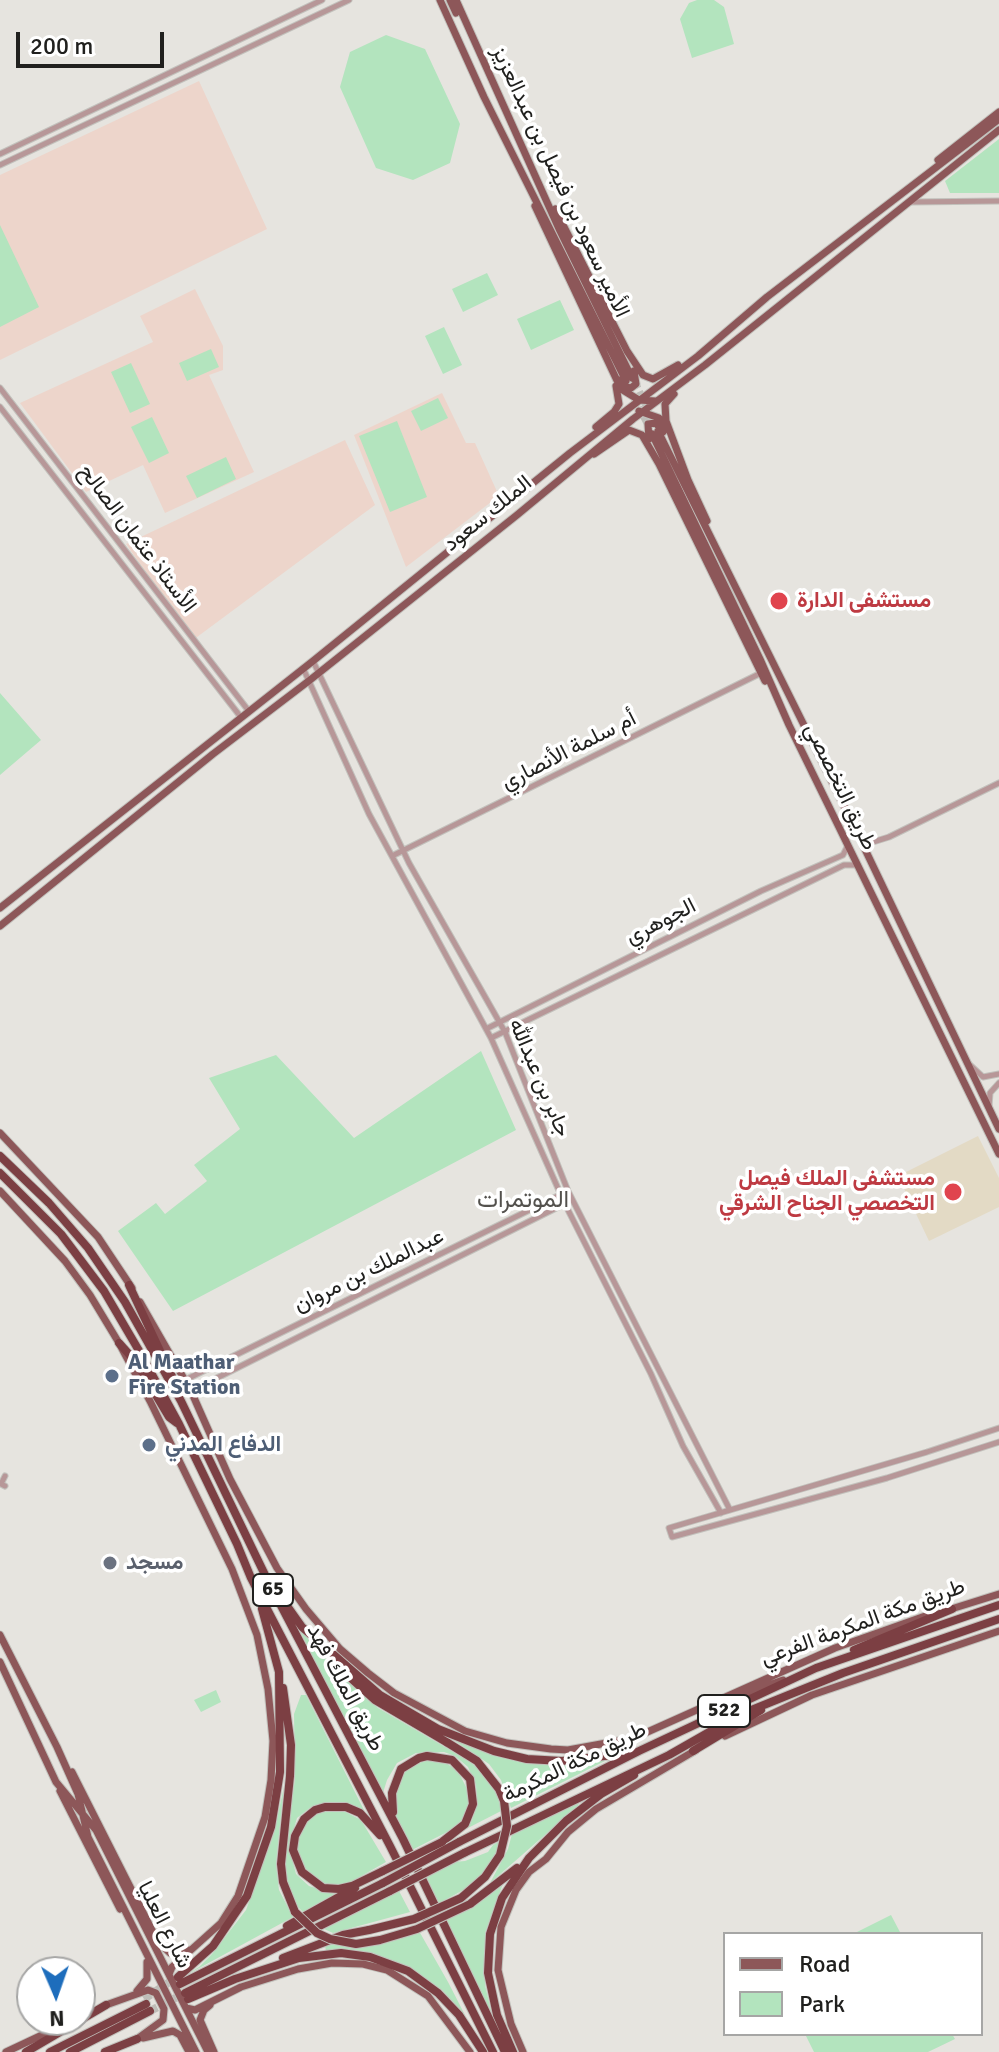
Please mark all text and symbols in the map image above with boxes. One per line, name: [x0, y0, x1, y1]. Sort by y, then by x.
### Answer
scale bar: [20, 16, 168, 66]
text: 200 m: [30, 31, 93, 61]
street label: الأمير سعود بن فيصل بن عبدالعزيز: [485, 42, 635, 322]
street label: الأستاذ عثمان الصالح: [72, 459, 202, 619]
street label: الملك سعود: [438, 470, 538, 558]
place label: مستشفى الدارة: [797, 588, 931, 614]
marker: مستشفى الدارة: [768, 590, 790, 612]
street label: أم سلمة الأنصاري: [497, 706, 641, 796]
street label: طريق التخصصي: [798, 719, 882, 855]
street label: الجوهري: [621, 893, 701, 951]
street label: جابر بن عبدالله: [502, 1015, 576, 1141]
place label: مستشفى الملك فيصل التخصصي الجناح الشرقي: [719, 1166, 935, 1218]
marker: مستشفى الملك فيصل التخصصي الجناح الشرقي: [942, 1181, 964, 1203]
district label: الموتمرات: [477, 1187, 569, 1215]
street label: عبدالملك بن مروان: [290, 1223, 448, 1319]
place label: Al Maathar Fire Station: [128, 1350, 240, 1402]
marker: Al Maathar Fire Station: [103, 1367, 121, 1385]
place label: الدفاع المدني: [165, 1432, 281, 1458]
marker: الدفاع المدني: [140, 1436, 158, 1454]
place label: مسجد: [126, 1550, 183, 1576]
marker: مسجد: [101, 1554, 119, 1572]
road number: 65: [253, 1574, 293, 1606]
street label: طريق مكة المكرمة الفرعي: [757, 1574, 969, 1672]
street label: طريق الملك فهد: [300, 1620, 390, 1756]
road number: 522: [698, 1695, 750, 1727]
street label: طريق مكة المكرمة: [499, 1717, 651, 1809]
street label: شارع العليا: [131, 1877, 197, 1973]
legend: [723, 1932, 983, 2036]
text: Road: [799, 1949, 850, 1979]
north arrow: [16, 1956, 96, 2036]
text: Park: [799, 1989, 845, 2019]
text: N: [49, 2005, 65, 2032]

